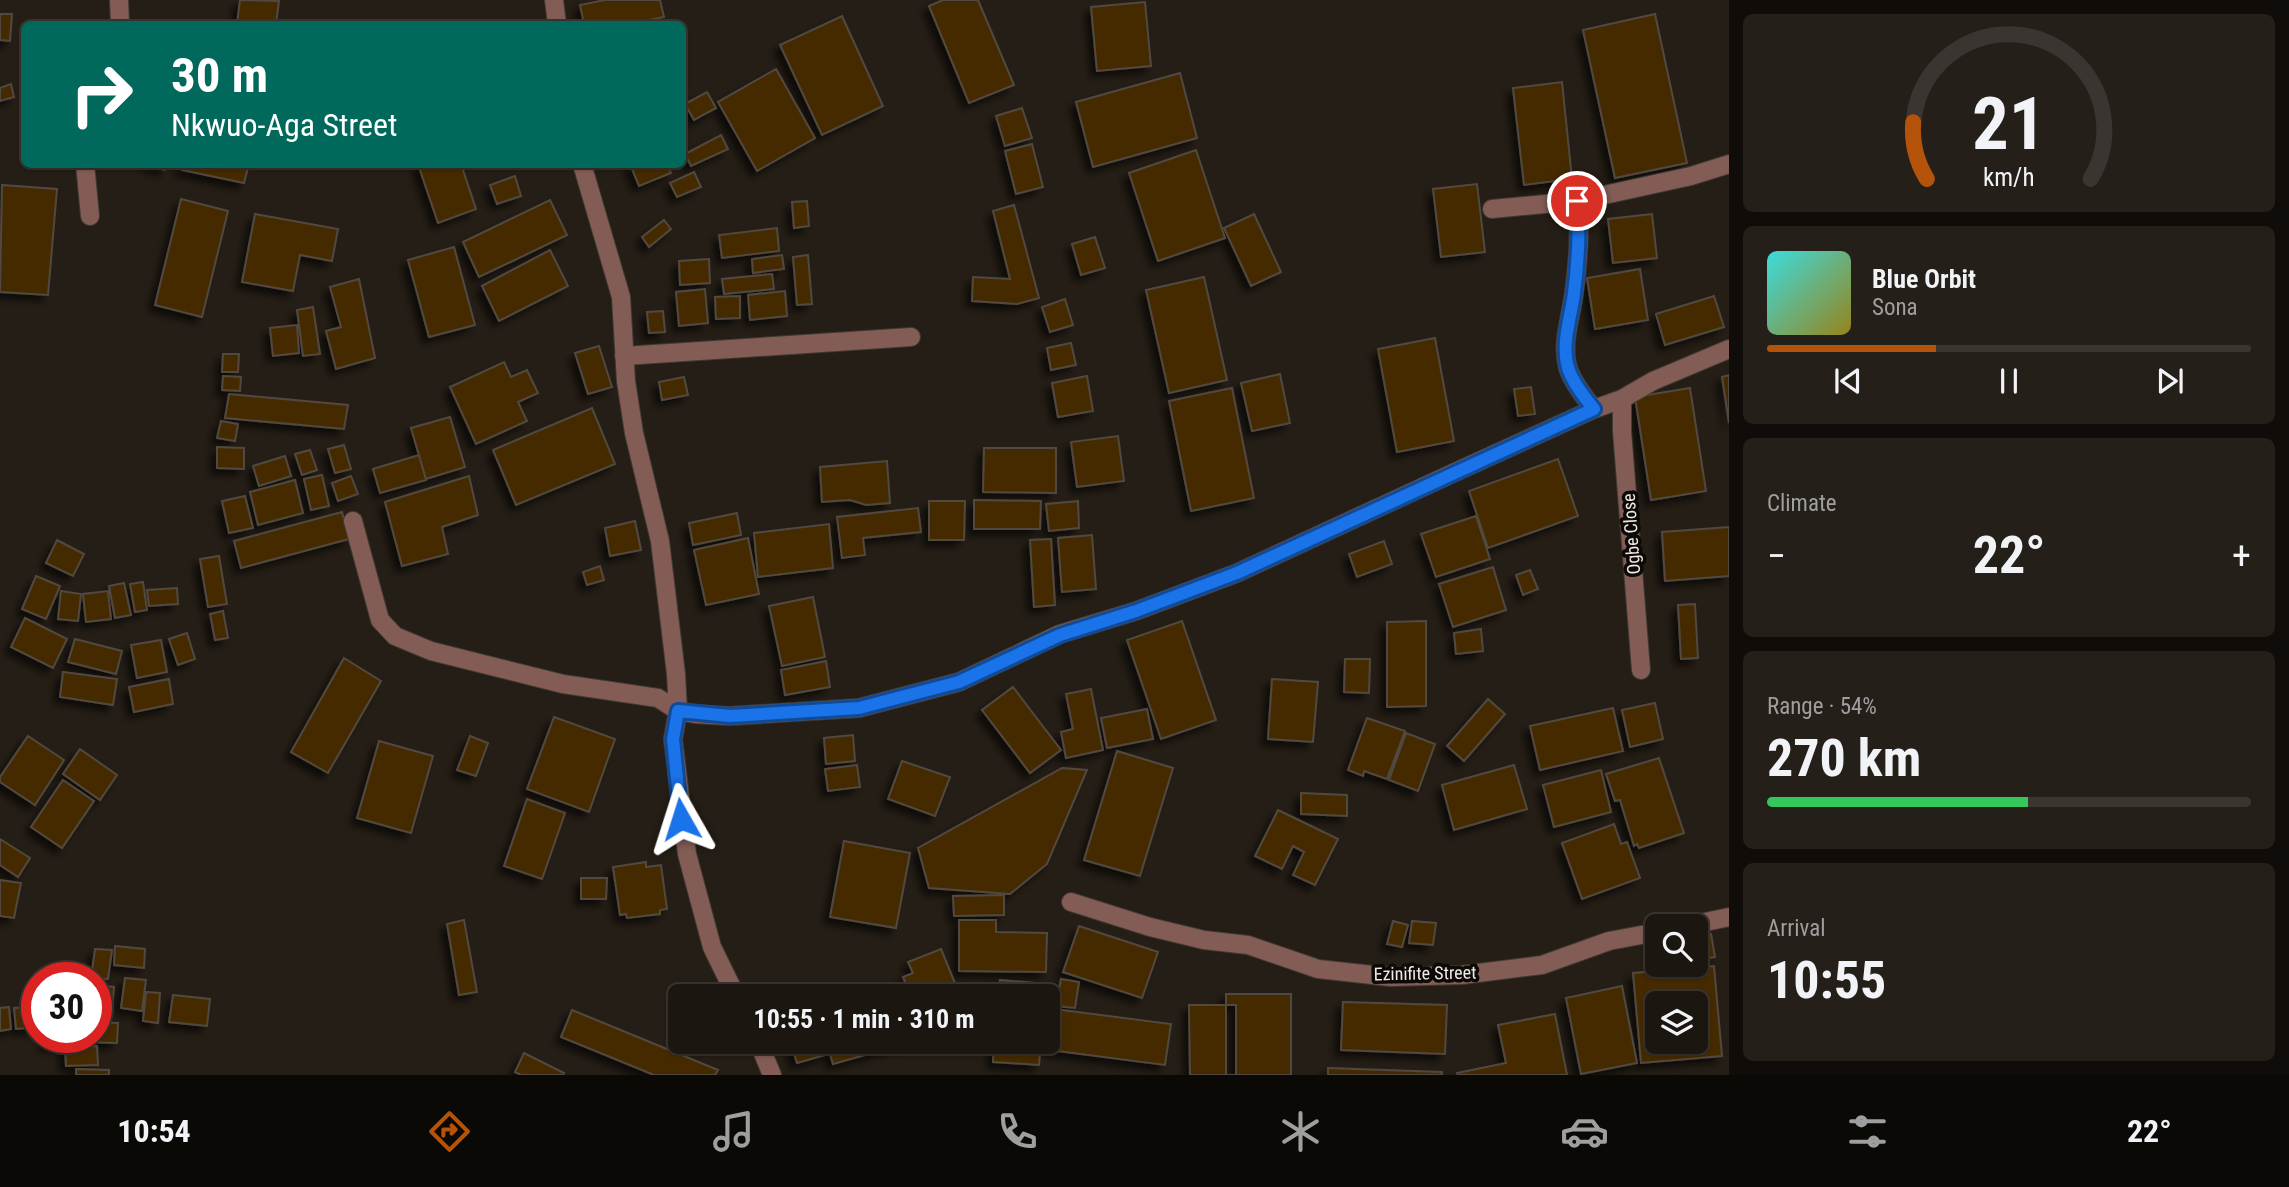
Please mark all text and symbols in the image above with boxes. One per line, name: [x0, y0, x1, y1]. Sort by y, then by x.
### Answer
text: 30 m: [171, 47, 268, 104]
icon: right: [56, 49, 147, 140]
text: 21: [1972, 81, 2046, 167]
text: Nkwuo-Aga Street: [171, 106, 397, 144]
text: km/h: [1983, 163, 2035, 192]
pin: [1547, 171, 1607, 231]
icon: arrive: [1558, 182, 1596, 220]
text: Blue Orbit: [1872, 264, 1976, 294]
text: Sona: [1872, 294, 1918, 321]
icon: previous: [1829, 362, 1867, 400]
icon: pause: [1990, 362, 2028, 400]
icon: next: [2151, 362, 2189, 400]
text: Climate: [1767, 490, 1837, 517]
street label: Ogbe Close: [1618, 493, 1644, 575]
text: 22°: [1973, 525, 2045, 586]
text: −: [1767, 534, 1786, 578]
text: +: [2232, 534, 2251, 578]
text: Range · 54%: [1767, 693, 1877, 720]
text: 270 km: [1767, 728, 1921, 789]
position arrow: [644, 782, 718, 856]
map controls: [1645, 914, 1708, 1054]
button: search: [1645, 914, 1708, 977]
text: Arrival: [1767, 915, 1826, 942]
text: 10:55: [1767, 950, 1886, 1011]
speed limit sign: 30: [21, 962, 112, 1053]
street label: Ezinifite Street: [1373, 962, 1477, 984]
button: layers: [1645, 991, 1708, 1054]
text: 10:55 · 1 min · 310 m: [754, 1004, 974, 1034]
icon: directions: [425, 1107, 474, 1156]
icon: music: [709, 1107, 758, 1156]
icon: phone: [993, 1107, 1042, 1156]
icon: climate: [1276, 1107, 1325, 1156]
icon: car: [1560, 1107, 1609, 1156]
icon: filters: [1843, 1107, 1892, 1156]
text: 10:54: [117, 1112, 191, 1150]
text: 22°: [2127, 1112, 2172, 1150]

